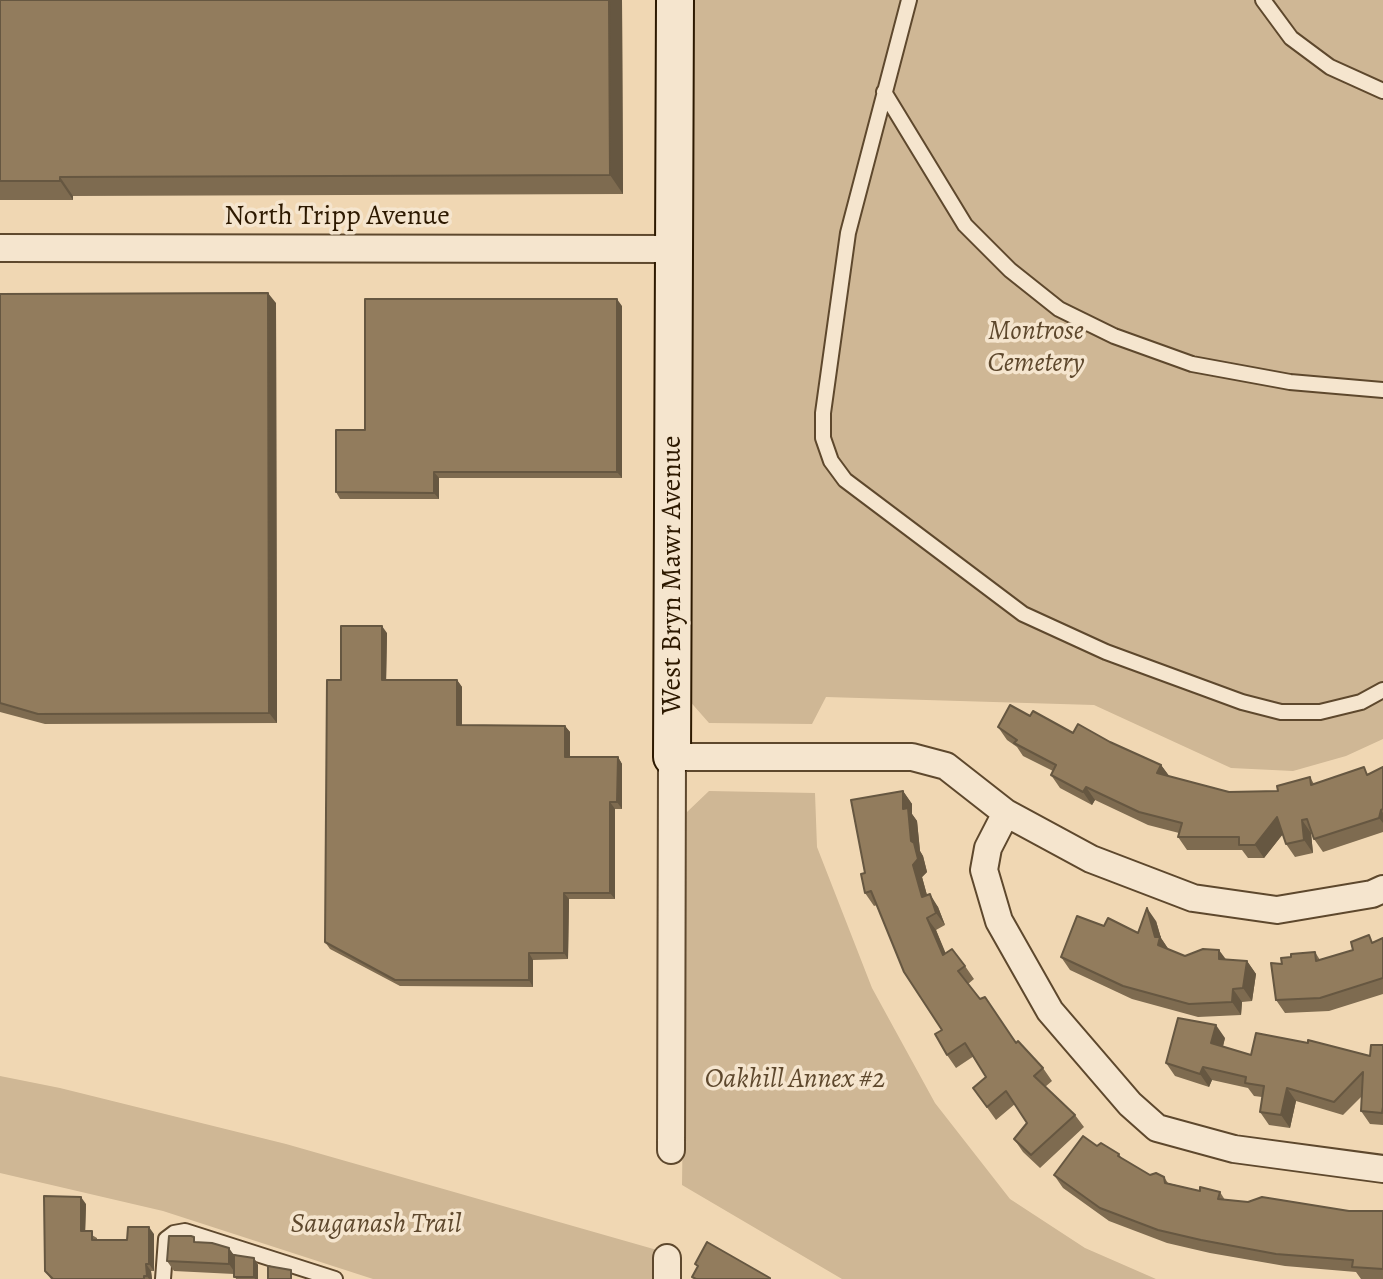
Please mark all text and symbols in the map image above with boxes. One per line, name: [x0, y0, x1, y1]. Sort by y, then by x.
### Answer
street label: North Tripp Avenue: [224, 200, 450, 234]
park label: Montrose Cemetery: [987, 315, 1085, 381]
street label: West Bryn Mawr Avenue: [656, 436, 690, 714]
park label: Oakhill Annex #2: [705, 1063, 885, 1097]
park label: Sauganash Trail: [291, 1208, 461, 1242]

